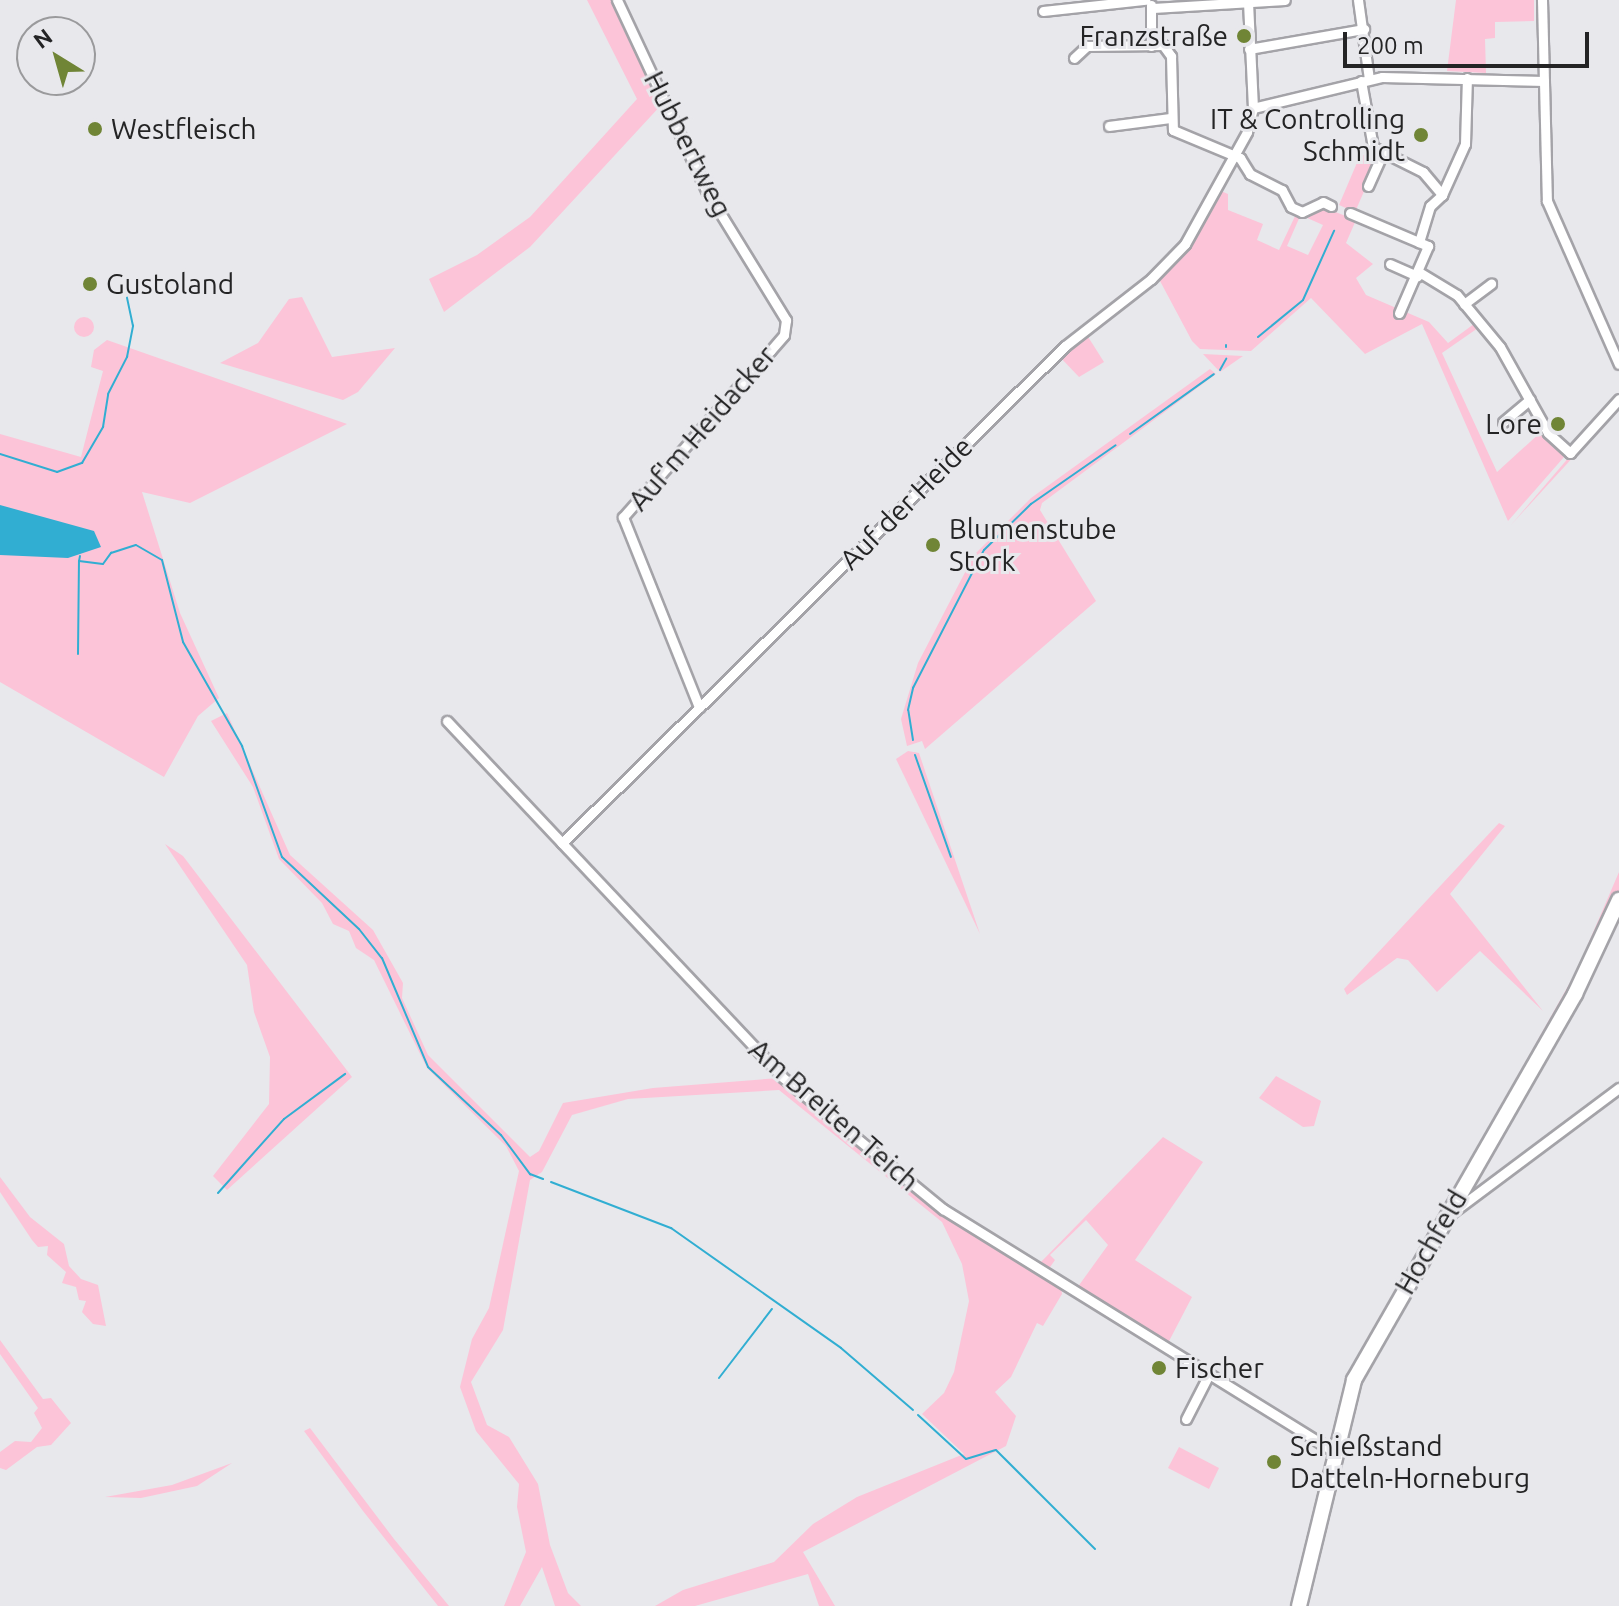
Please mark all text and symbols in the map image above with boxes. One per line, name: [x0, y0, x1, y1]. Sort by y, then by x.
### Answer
north arrow: [16, 16, 96, 96]
scale bar: [1347, 16, 1593, 66]
place label: Franzstraße: [1079, 19, 1228, 53]
text: N: [28, 23, 57, 53]
marker: Franzstraße: [1235, 27, 1253, 45]
text: 200 m: [1357, 32, 1424, 59]
street label: Hubbertweg: [637, 66, 739, 222]
place label: IT & Controlling Schmidt: [1210, 102, 1405, 168]
place label: Westfleisch: [111, 112, 257, 146]
marker: Westfleisch: [86, 120, 104, 138]
marker: IT & Controlling Schmidt: [1412, 126, 1430, 144]
place label: Gustoland: [106, 267, 234, 301]
marker: Gustoland: [81, 275, 99, 293]
street label: Auf'm Heidacker: [621, 339, 783, 517]
place label: Lore: [1485, 407, 1542, 441]
marker: Lore: [1549, 415, 1567, 433]
street label: Auf der Heide: [833, 430, 979, 576]
place label: Blumenstube Stork: [949, 512, 1117, 578]
marker: Blumenstube Stork: [924, 536, 942, 554]
street label: Am Breiten Teich: [742, 1032, 926, 1198]
street label: Hochfeld: [1388, 1184, 1474, 1300]
place label: Fischer: [1175, 1351, 1264, 1385]
marker: Fischer: [1150, 1359, 1168, 1377]
place label: Schießstand Datteln-Horneburg: [1290, 1429, 1530, 1495]
marker: Schießstand Datteln-Horneburg: [1265, 1453, 1283, 1471]

